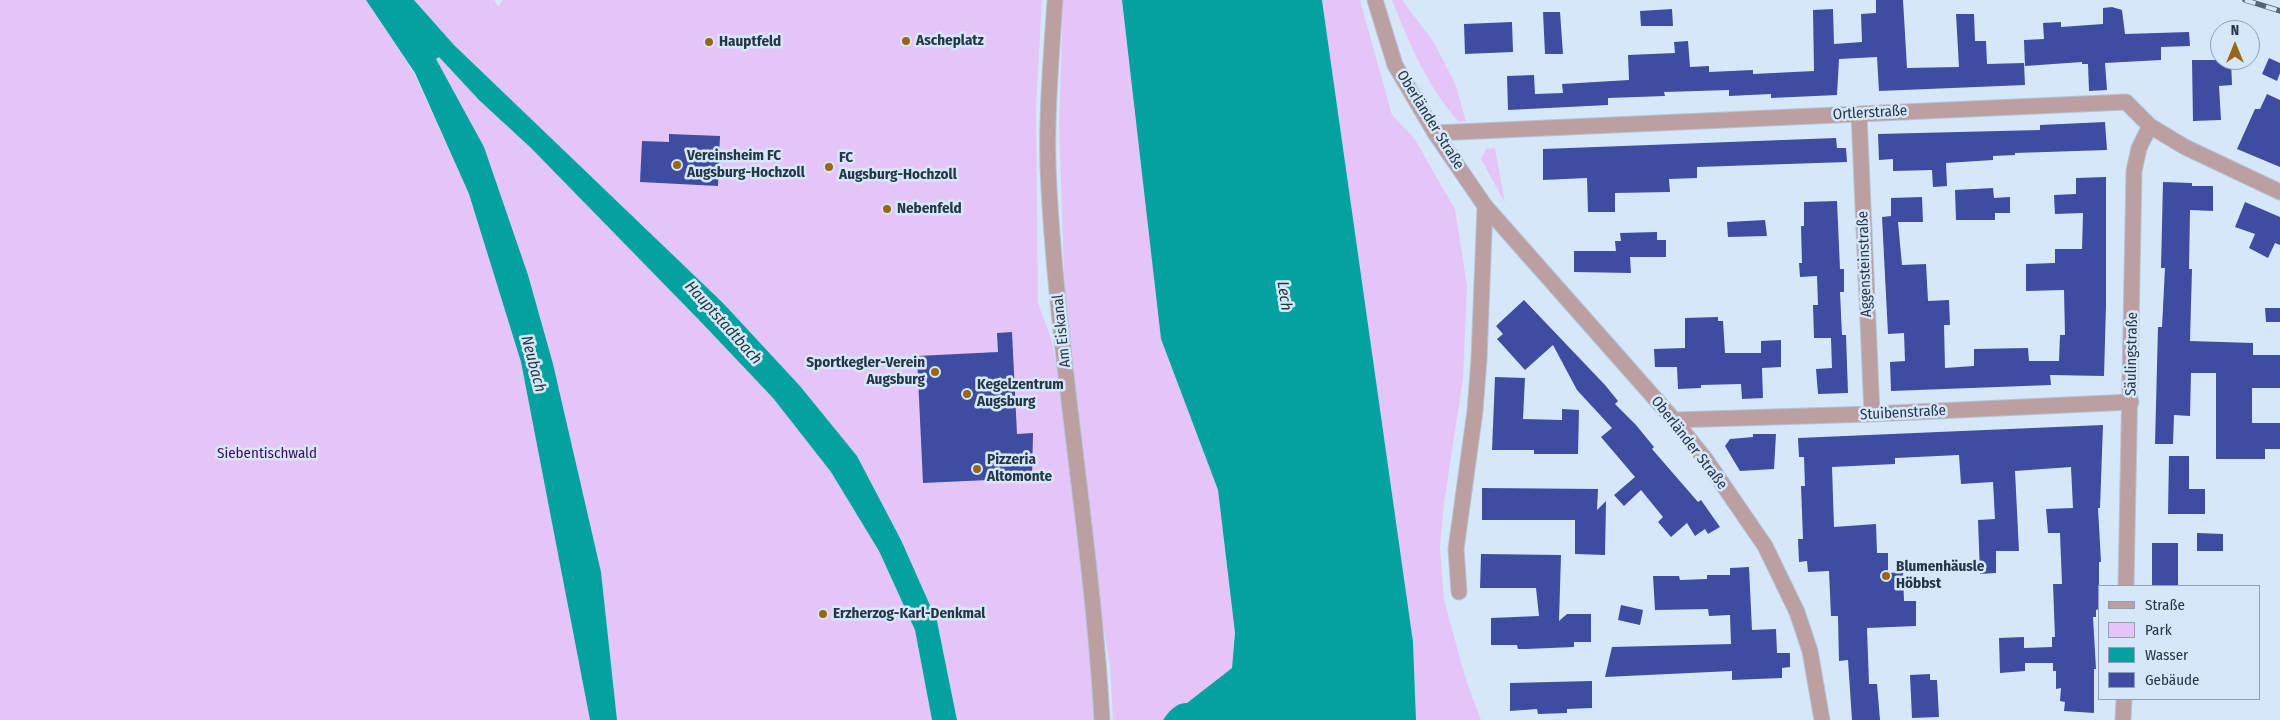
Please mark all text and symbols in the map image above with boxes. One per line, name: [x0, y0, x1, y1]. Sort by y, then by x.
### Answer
north arrow: [2210, 20, 2260, 70]
text: N: [2231, 22, 2239, 39]
place label: Ascheplatz: [916, 32, 984, 50]
place label: Hauptfeld: [719, 33, 781, 51]
marker: Ascheplatz: [900, 35, 912, 47]
marker: Hauptfeld: [703, 36, 715, 48]
street label: Oberländer Straße: [1392, 67, 1468, 173]
street label: Ortlerstraße: [1832, 102, 1908, 124]
place label: Vereinsheim FC Augsburg-Hochzoll: [687, 147, 805, 182]
place label: FC Augsburg-Hochzoll: [839, 149, 957, 184]
marker: Vereinsheim FC Augsburg-Hochzoll: [671, 159, 683, 171]
marker: FC Augsburg-Hochzoll: [823, 161, 835, 173]
place label: Nebenfeld: [897, 200, 962, 218]
marker: Nebenfeld: [881, 203, 893, 215]
street label: Aggensteinstraße: [1854, 211, 1876, 317]
water label: Hauptstadtbach: [681, 277, 765, 369]
water label: Lech: [1272, 280, 1296, 312]
street label: Am Eiskanal: [1049, 294, 1075, 368]
street label: Säulingstraße: [2122, 312, 2142, 396]
water label: Neubach: [516, 334, 550, 394]
place label: Sportkegler-Verein Augsburg: [806, 354, 925, 389]
marker: Sportkegler-Verein Augsburg: [929, 366, 941, 378]
place label: Kegelzentrum Augsburg: [977, 376, 1064, 411]
marker: Kegelzentrum Augsburg: [961, 388, 973, 400]
street label: Oberländer Straße: [1647, 393, 1731, 493]
street label: Stuibenstraße: [1860, 402, 1946, 424]
park label: Siebentischwald: [217, 445, 317, 463]
place label: Pizzeria Altomonte: [987, 451, 1052, 486]
marker: Pizzeria Altomonte: [971, 463, 983, 475]
place label: Blumenhäusle Höbbst: [1896, 558, 1984, 593]
marker: Blumenhäusle Höbbst: [1880, 570, 1892, 582]
legend: [2098, 585, 2260, 700]
text: Straße: [2145, 596, 2185, 614]
place label: Erzherzog-Karl-Denkmal: [833, 605, 985, 623]
marker: Erzherzog-Karl-Denkmal: [817, 608, 829, 620]
text: Park: [2145, 621, 2172, 639]
text: Wasser: [2145, 646, 2188, 664]
text: Gebäude: [2145, 671, 2200, 689]

